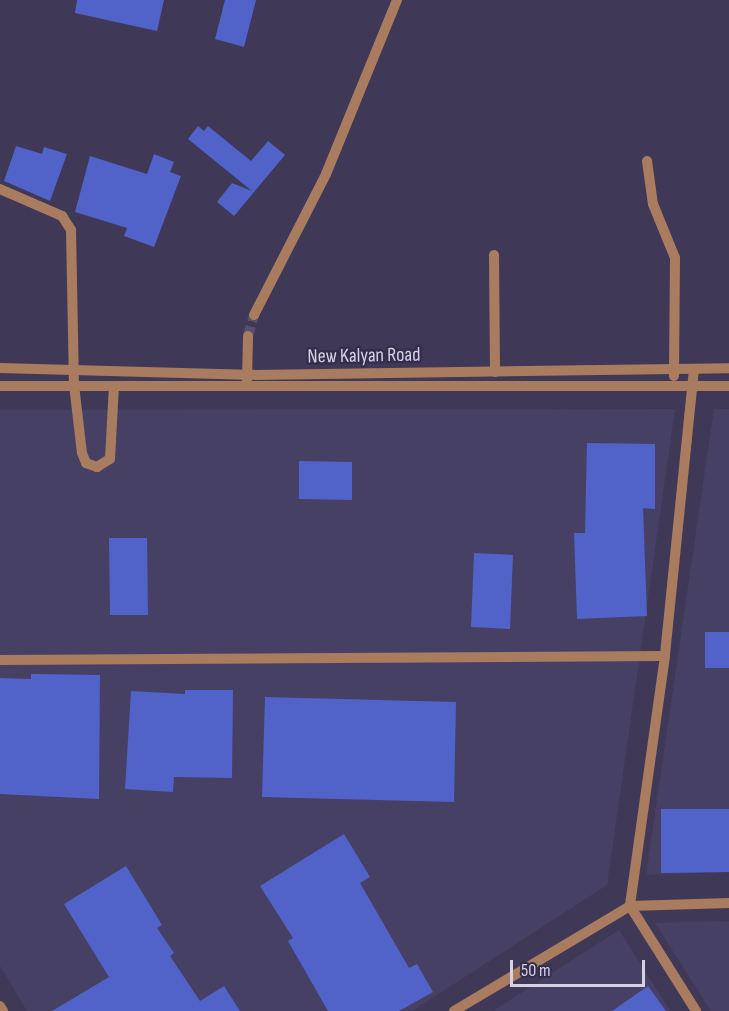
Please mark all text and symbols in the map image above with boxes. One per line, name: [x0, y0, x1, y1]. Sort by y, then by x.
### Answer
street label: New Kalyan Road: [307, 343, 421, 369]
scale bar: [513, 948, 648, 986]
text: 50 m: [521, 960, 551, 981]

